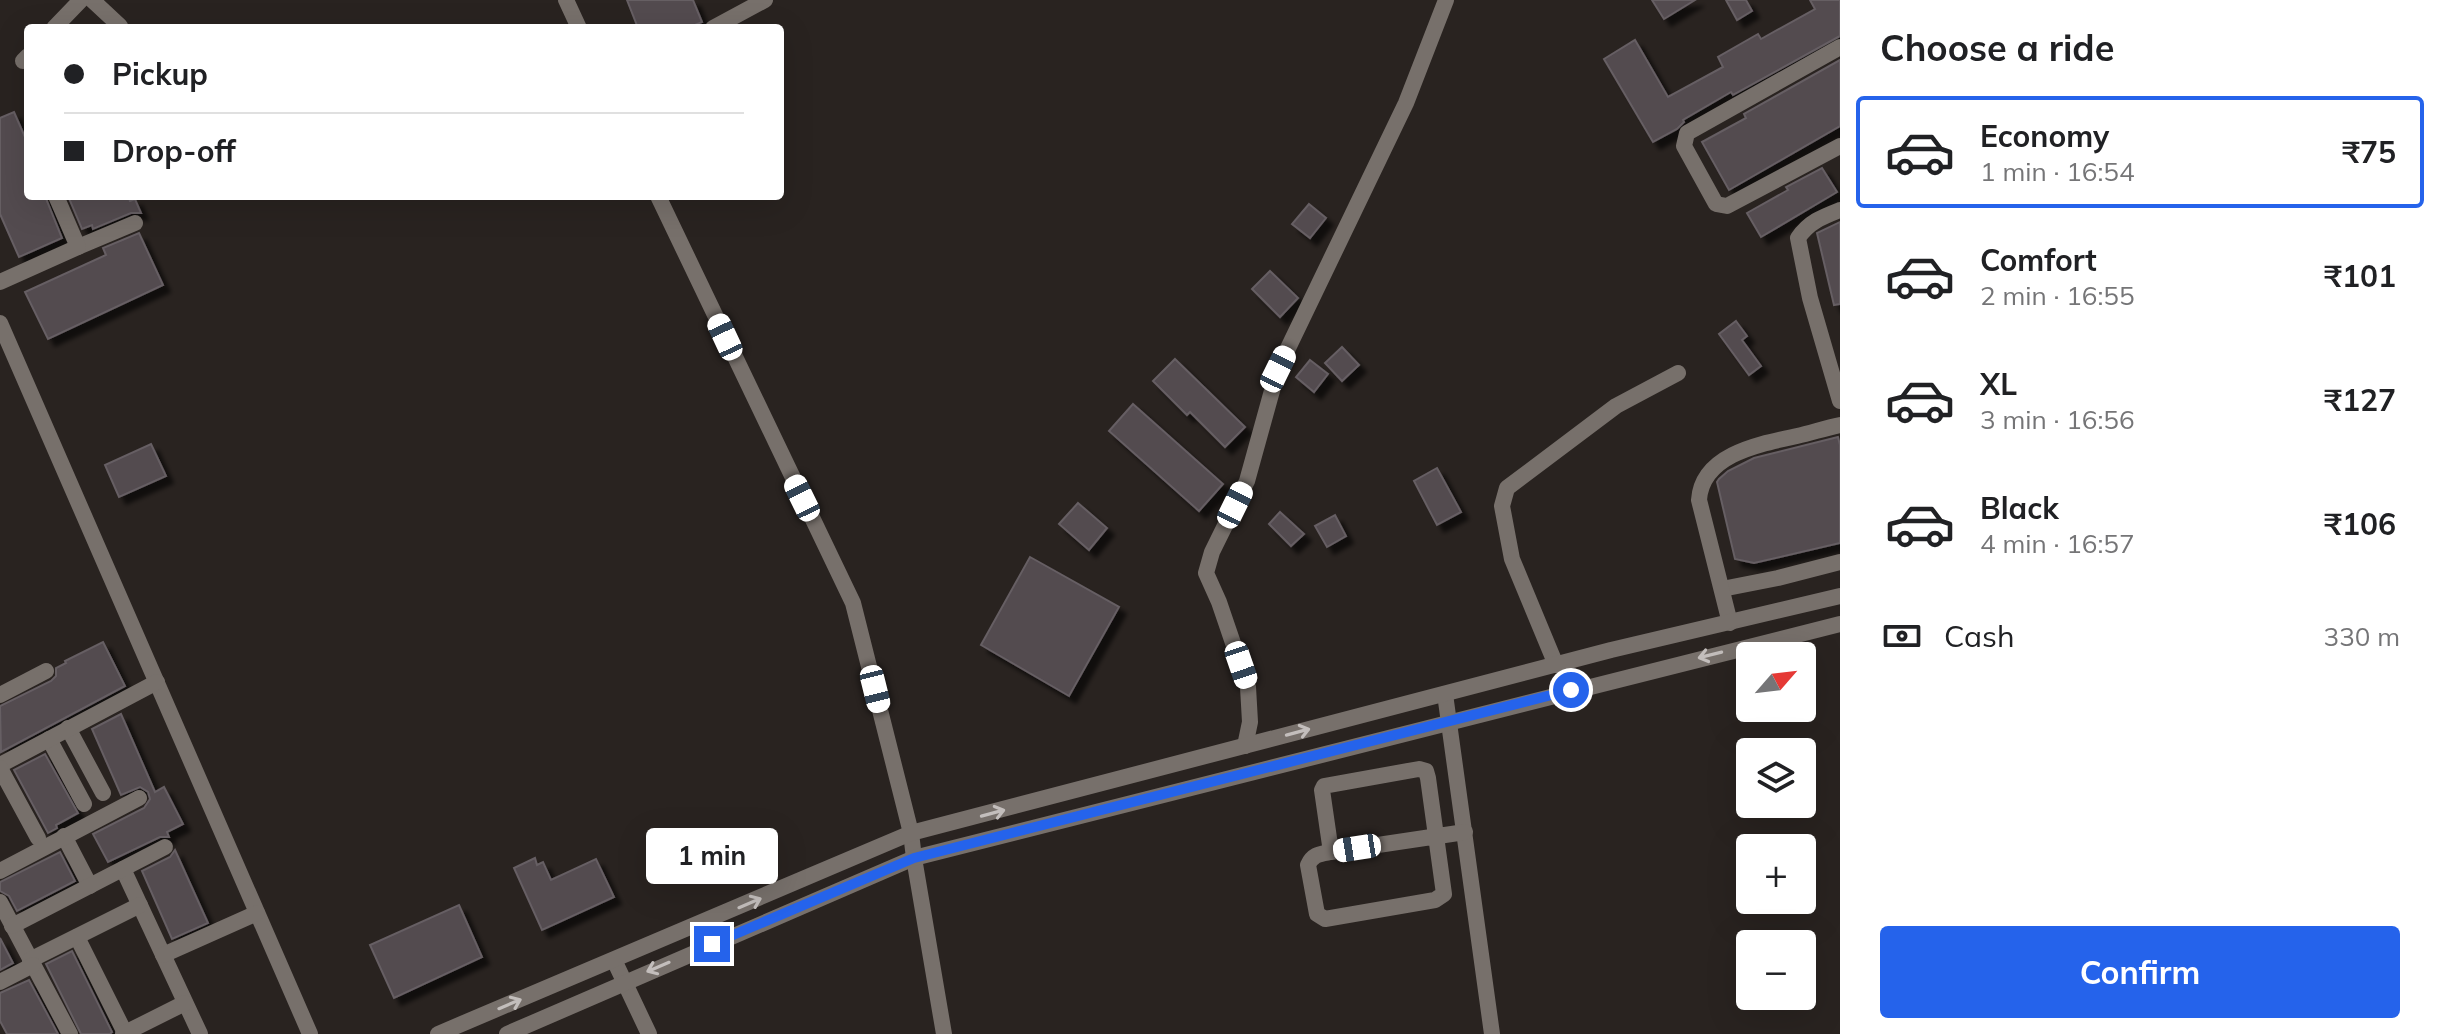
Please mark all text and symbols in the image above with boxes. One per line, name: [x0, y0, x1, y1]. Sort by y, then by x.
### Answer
text: Choose a ride: [1880, 25, 2114, 70]
text: Pickup: [112, 55, 208, 93]
icon: car: [1884, 116, 1956, 188]
text: Economy: [1980, 117, 2109, 155]
text: Drop-off: [112, 132, 236, 170]
text: ₹75: [2342, 133, 2396, 171]
text: 1 min · 16:54: [1980, 155, 2135, 188]
icon: car: [1884, 240, 1956, 312]
text: Comfort: [1980, 241, 2097, 279]
text: ₹101: [2324, 257, 2396, 295]
text: 2 min · 16:55: [1980, 279, 2135, 312]
car: [704, 310, 746, 364]
car: [1257, 342, 1299, 396]
icon: car: [1884, 364, 1956, 436]
text: XL: [1980, 365, 2017, 403]
text: ₹127: [2324, 381, 2396, 419]
text: 3 min · 16:56: [1980, 403, 2135, 436]
car: [781, 471, 823, 525]
car: [1214, 478, 1256, 532]
icon: car: [1884, 488, 1956, 560]
text: Black: [1980, 489, 2059, 527]
text: ₹106: [2324, 505, 2396, 543]
text: 4 min · 16:57: [1980, 527, 2135, 560]
icon: cash: [1880, 614, 1924, 658]
text: Cash: [1944, 617, 2015, 655]
text: 330 m: [2324, 620, 2400, 653]
car: [1222, 638, 1260, 692]
north arrow: [1736, 642, 1816, 722]
map controls: [1736, 642, 1816, 1010]
one-way arrow: [1697, 649, 1723, 664]
car: [858, 663, 892, 715]
route start: [1553, 672, 1589, 708]
one-way arrow: [1285, 724, 1311, 739]
button: layers: [1736, 738, 1816, 818]
one-way arrow: [979, 804, 1005, 819]
callout: 1 min: [646, 828, 778, 884]
car: [1331, 832, 1383, 864]
button: +: [1736, 834, 1816, 914]
text: 1 min: [678, 839, 746, 872]
one-way arrow: [737, 895, 762, 910]
route end: [694, 926, 730, 962]
button: Confirm: [1880, 926, 2400, 1018]
button: −: [1736, 930, 1816, 1010]
one-way arrow: [646, 961, 670, 976]
one-way arrow: [497, 995, 522, 1010]

